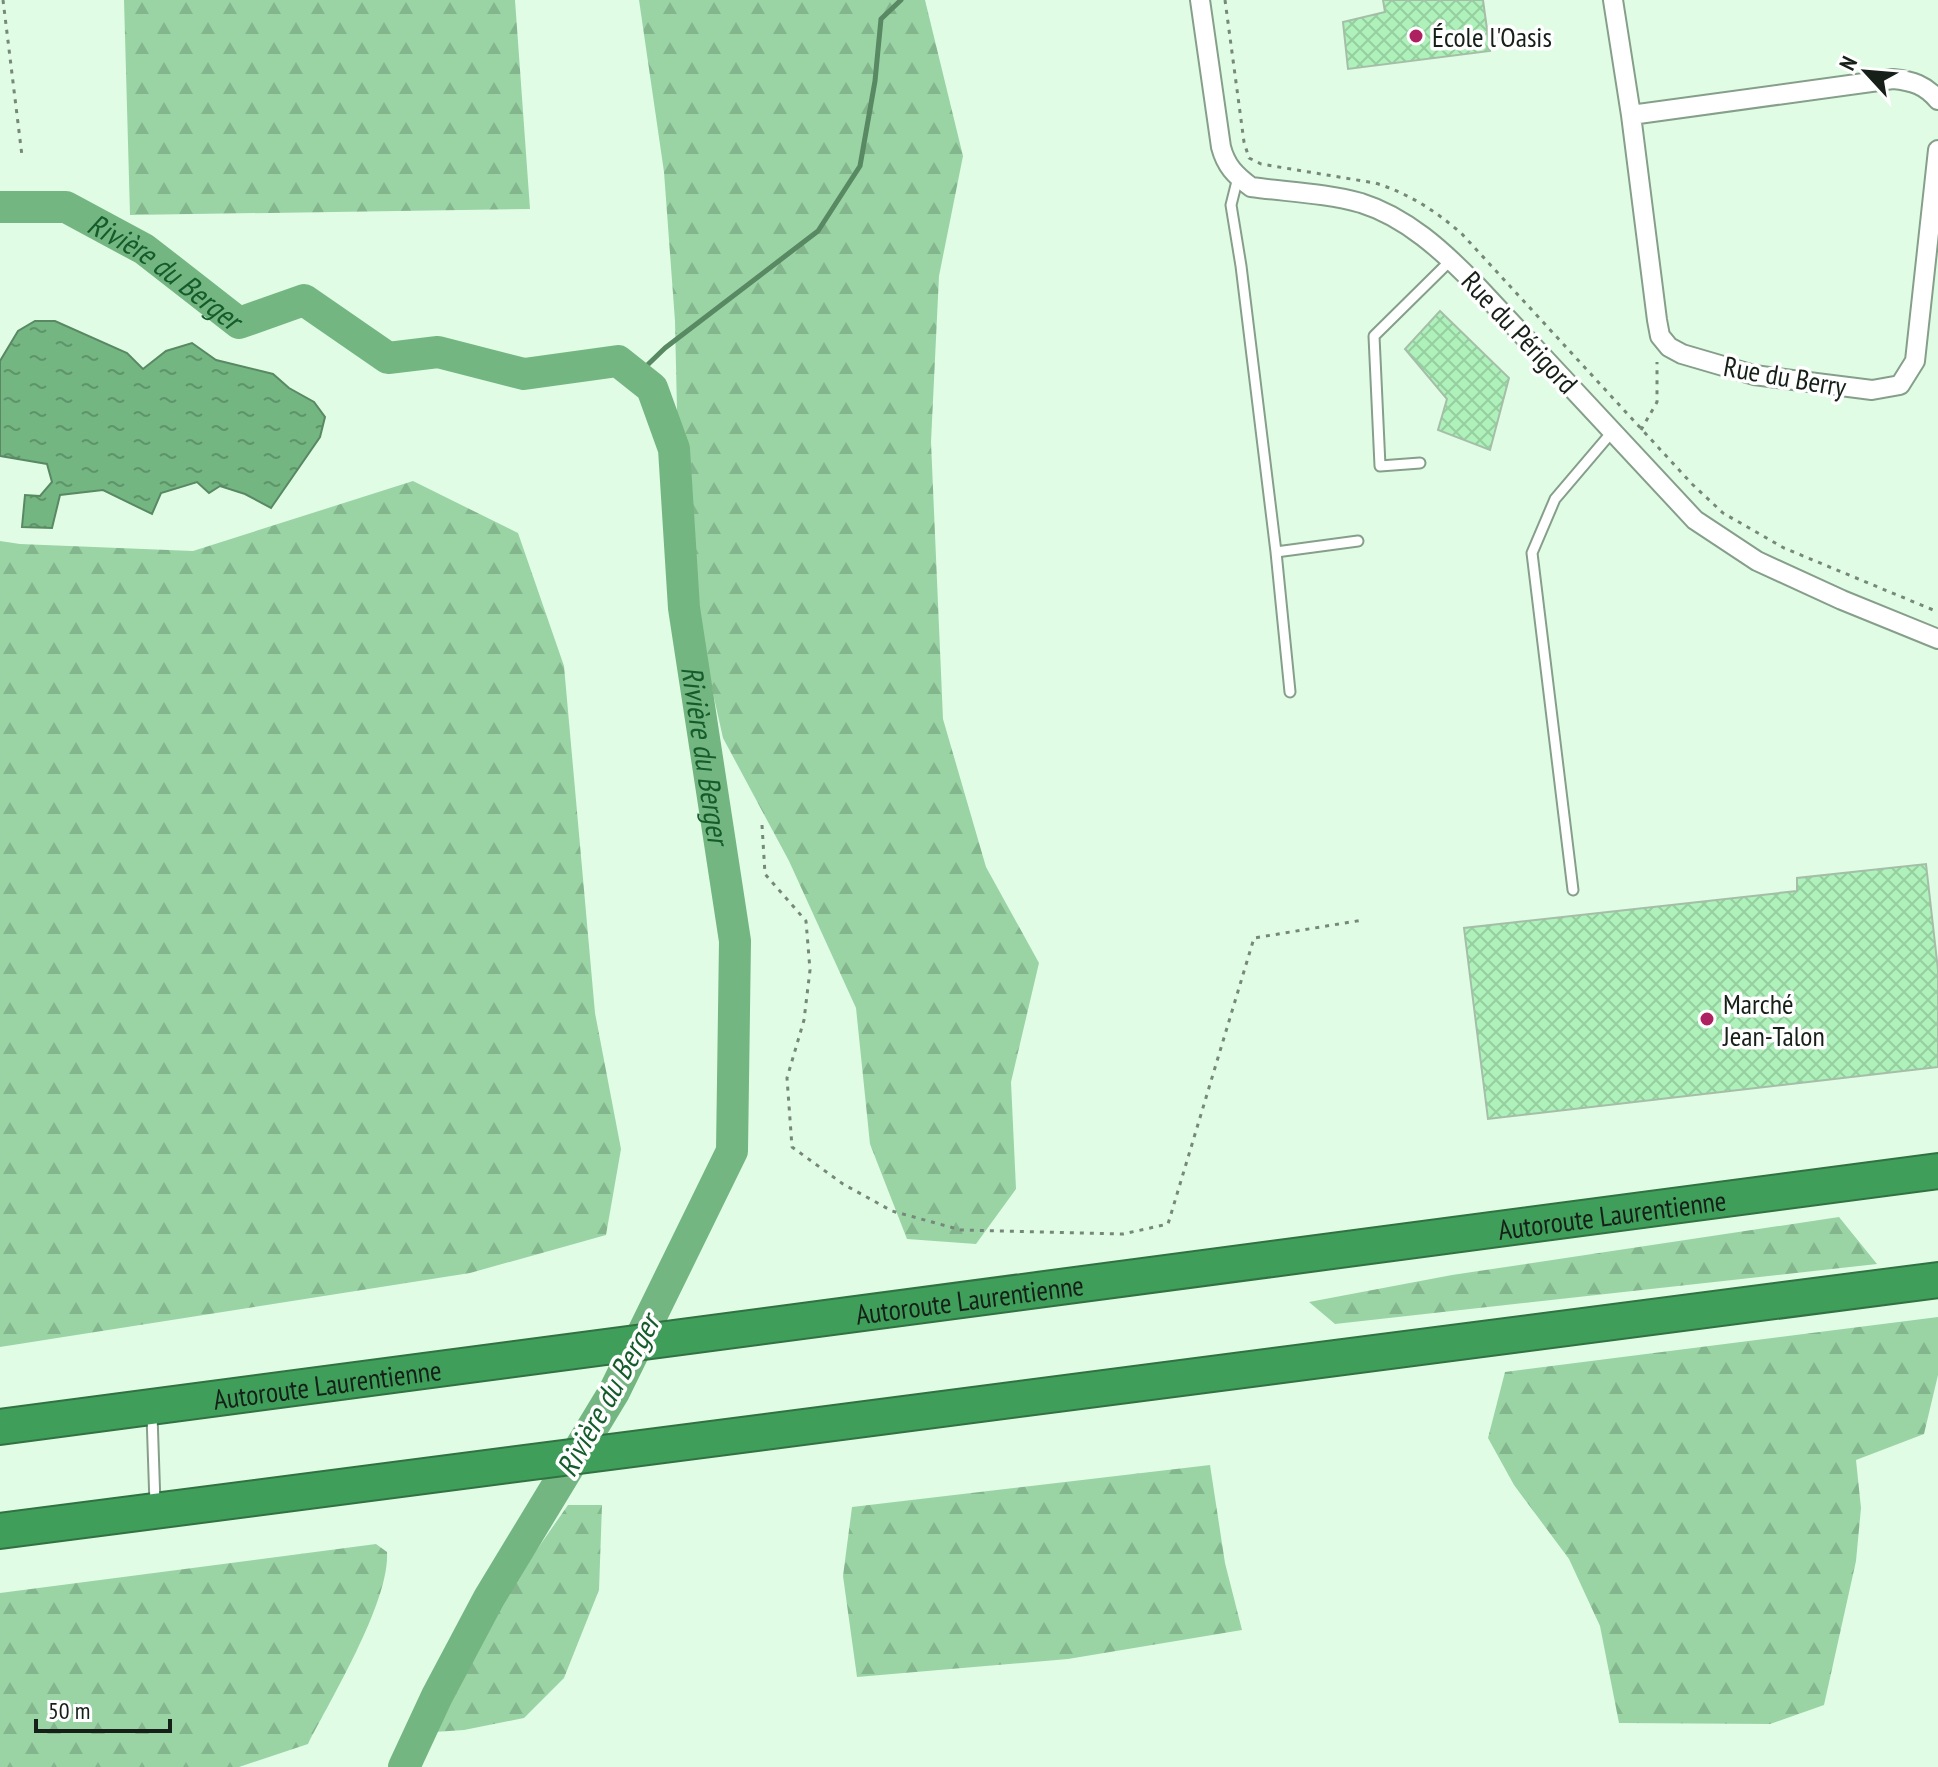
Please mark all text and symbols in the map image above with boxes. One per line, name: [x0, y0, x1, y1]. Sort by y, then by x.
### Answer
place label: École l'Oasis: [1432, 18, 1552, 55]
marker: École l'Oasis: [1407, 27, 1425, 45]
north arrow: [1826, 32, 1906, 112]
text: N: [1833, 52, 1863, 75]
water label: Rivière du Berger: [82, 203, 253, 340]
street label: Rue du Périgord: [1454, 263, 1586, 401]
street label: Rue du Berry: [1721, 347, 1850, 405]
water label: Rivière du Berger: [674, 663, 740, 850]
place label: Marché Jean-Talon: [1722, 985, 1825, 1054]
marker: Marché Jean-Talon: [1698, 1010, 1716, 1028]
street label: Autoroute Laurentienne: [1496, 1181, 1728, 1247]
street label: Autoroute Laurentienne: [853, 1266, 1086, 1332]
water label: Rivière du Berger: [547, 1304, 669, 1483]
street label: Autoroute Laurentienne: [211, 1350, 443, 1417]
scale bar: [36, 1683, 170, 1733]
text: 50 m: [48, 1695, 90, 1726]

